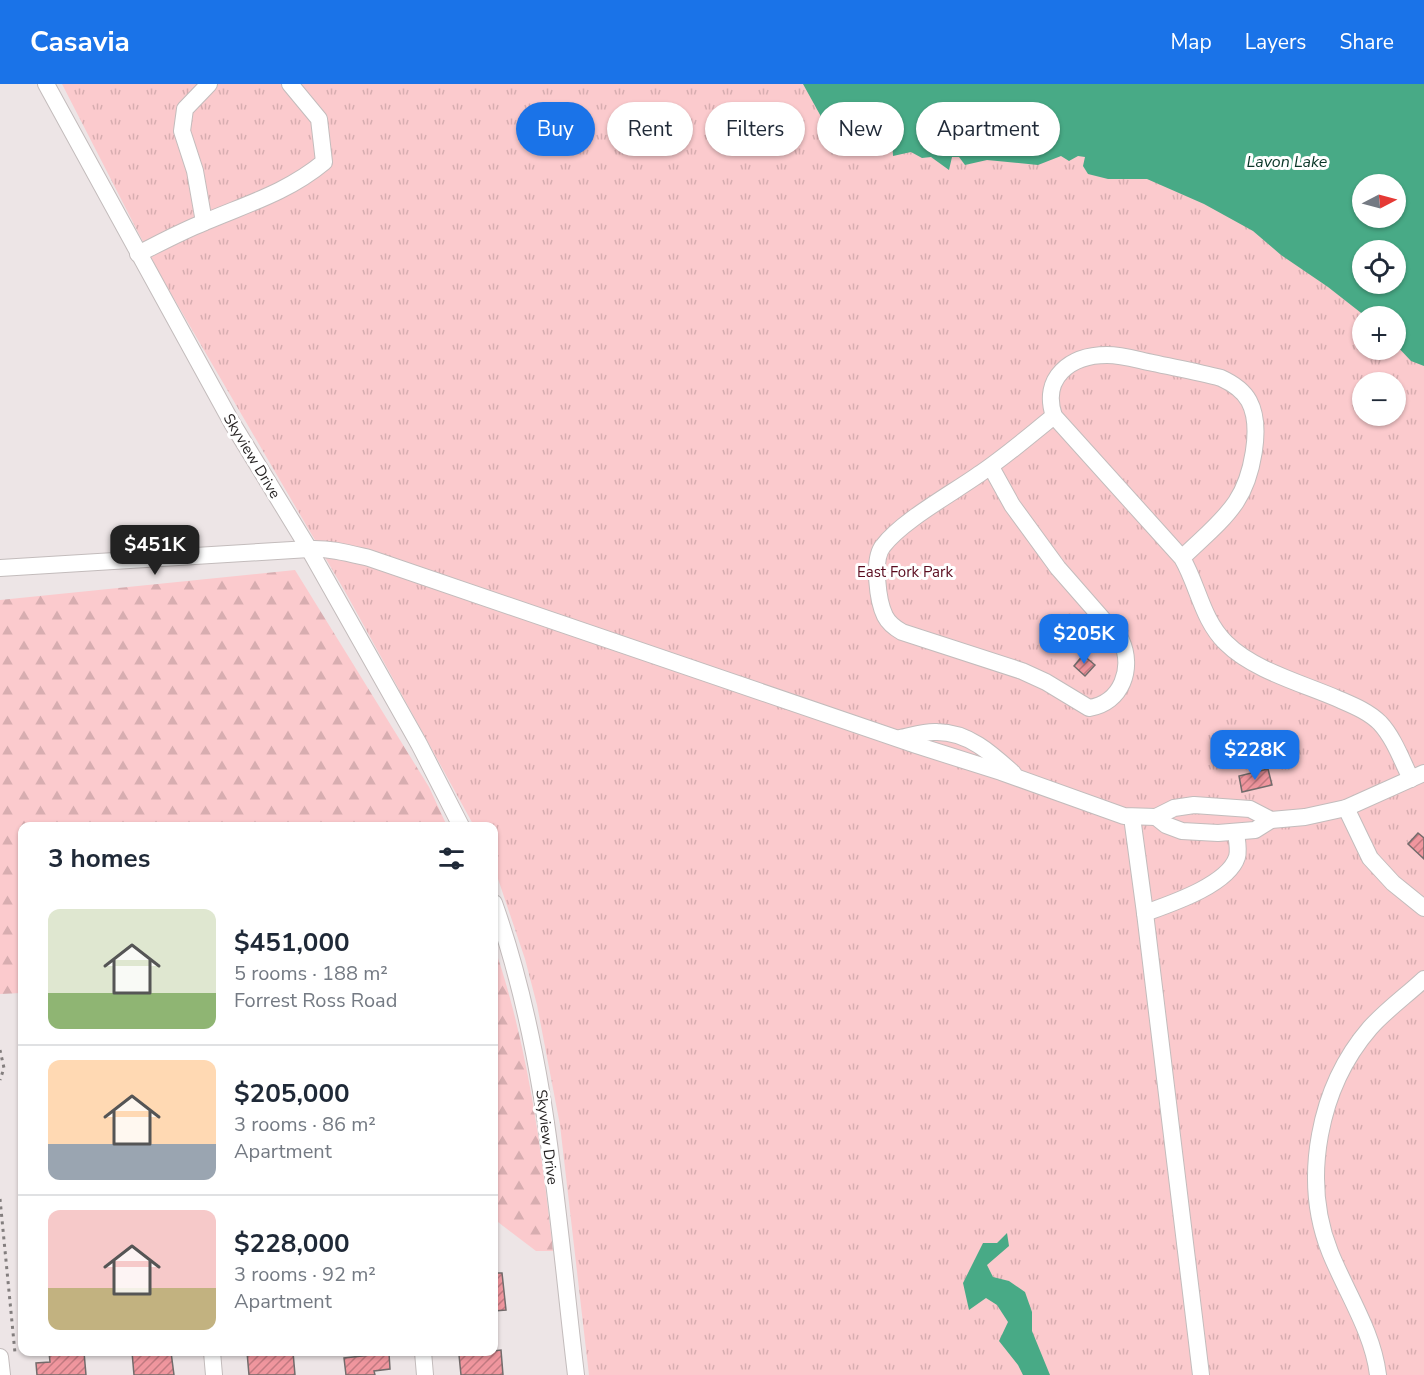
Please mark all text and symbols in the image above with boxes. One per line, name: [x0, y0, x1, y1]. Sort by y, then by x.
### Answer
text: Casavia: [30, 23, 130, 61]
text: Map: [1170, 28, 1212, 56]
text: Layers: [1245, 28, 1306, 56]
text: Share: [1339, 28, 1394, 56]
chip: Buy: [516, 102, 595, 156]
chip: Rent: [607, 102, 693, 156]
chip: Filters: [705, 102, 805, 156]
chip: New: [817, 102, 904, 156]
chip: Apartment: [916, 102, 1060, 156]
water label: Lavon Lake: [1247, 151, 1328, 173]
north arrow: [1352, 174, 1406, 228]
map controls: [1352, 174, 1406, 426]
button: locate: [1352, 240, 1406, 294]
button: +: [1352, 306, 1406, 360]
button: −: [1352, 372, 1406, 426]
street label: Skyview Drive: [219, 410, 285, 502]
pin: $451K: [113, 525, 197, 576]
text: $451K: [124, 531, 186, 558]
park label: East Fork Park: [857, 562, 953, 582]
pin: $205K: [1042, 614, 1126, 665]
text: $205K: [1053, 620, 1115, 647]
pin: $228K: [1213, 730, 1297, 781]
text: $228K: [1224, 736, 1286, 763]
text: 3 homes: [48, 841, 150, 876]
icon: filters: [435, 842, 468, 875]
text: $451,000: [234, 925, 350, 960]
icon: home: [96, 933, 168, 1005]
text: 5 rooms · 188 m²: [234, 960, 388, 987]
text: Forrest Ross Road: [234, 987, 397, 1014]
text: $205,000: [234, 1076, 350, 1111]
icon: home: [96, 1084, 168, 1156]
street label: Skyview Drive: [531, 1088, 563, 1186]
text: 3 rooms · 86 m²: [234, 1111, 376, 1138]
text: Apartment: [234, 1138, 332, 1165]
text: $228,000: [234, 1226, 350, 1261]
icon: home: [96, 1234, 168, 1306]
text: 3 rooms · 92 m²: [234, 1261, 376, 1288]
text: Apartment: [234, 1288, 332, 1315]

